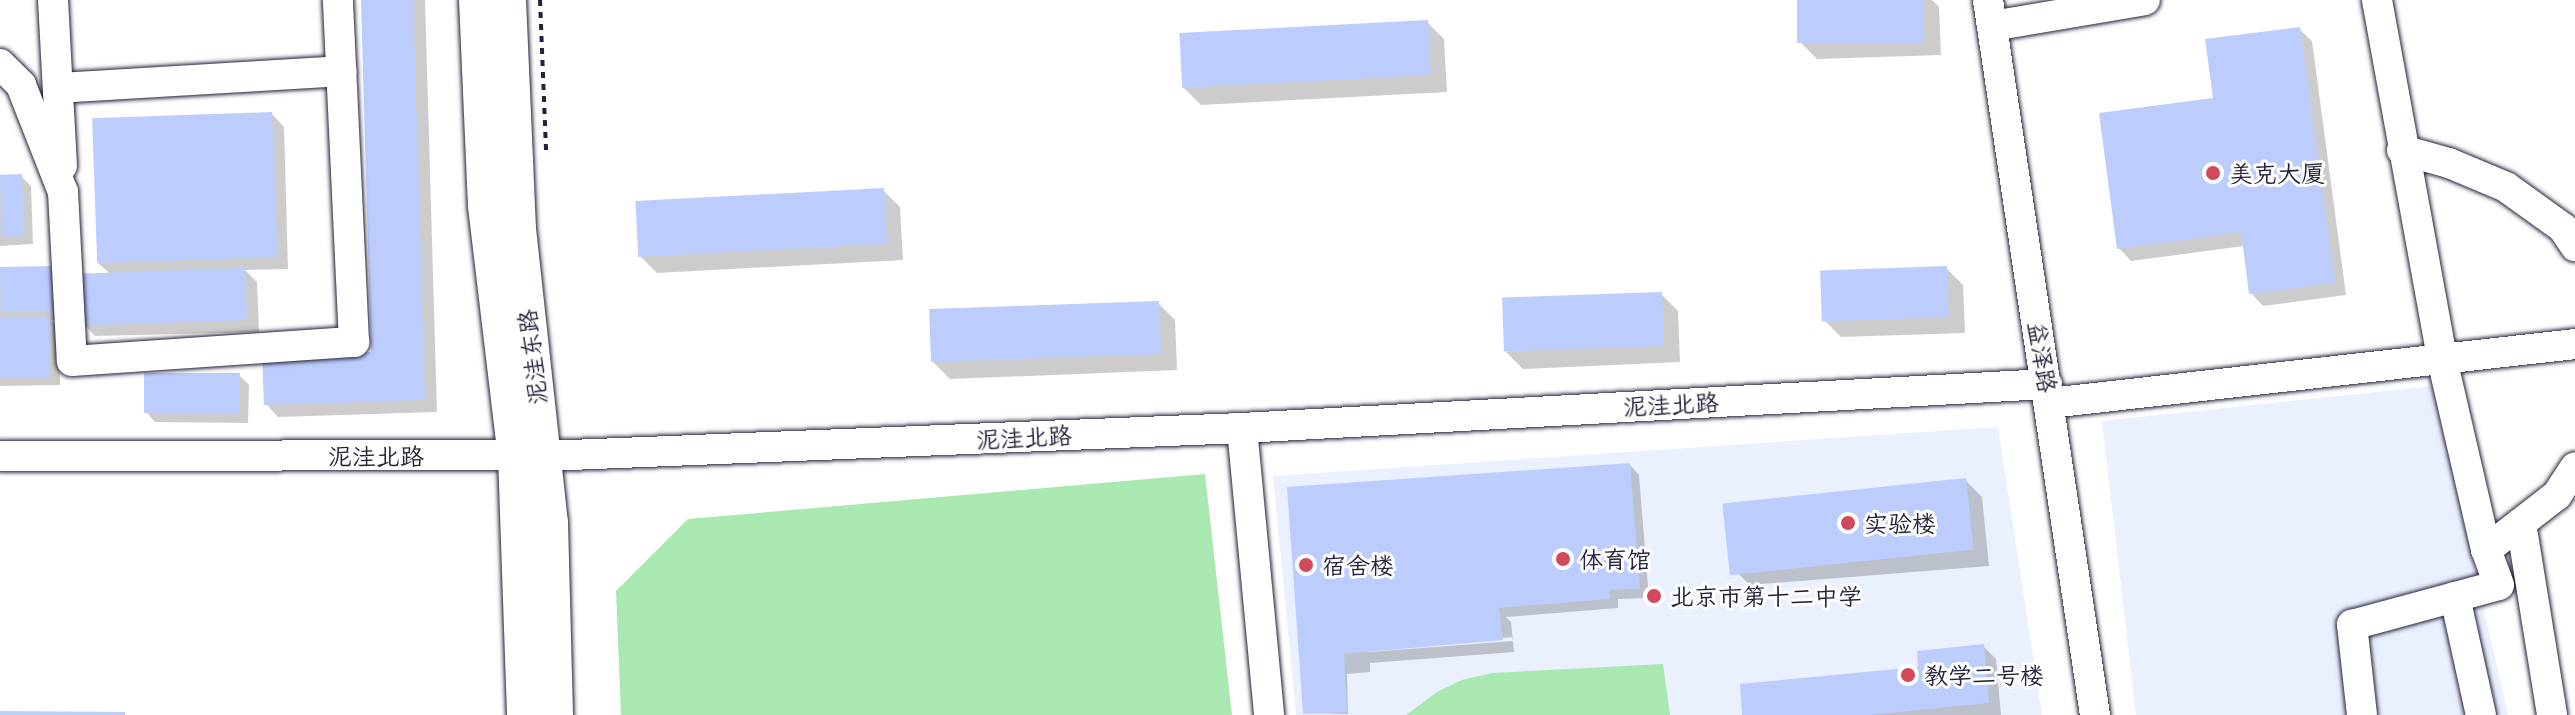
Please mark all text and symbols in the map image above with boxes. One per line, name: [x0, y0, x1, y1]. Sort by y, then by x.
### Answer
place label: 美克大厦: [2229, 159, 2325, 187]
marker: 美克大厦: [2204, 164, 2222, 182]
street label: 泥洼东路: [512, 308, 552, 406]
street label: 益泽路: [2023, 319, 2063, 395]
street label: 泥洼北路: [1622, 387, 1720, 421]
street label: 泥洼北路: [975, 420, 1073, 454]
street label: 泥洼北路: [328, 442, 424, 470]
place label: 实验楼: [1864, 509, 1936, 537]
marker: 实验楼: [1839, 514, 1857, 532]
place label: 体育馆: [1579, 545, 1651, 573]
marker: 体育馆: [1554, 550, 1572, 568]
place label: 宿舍楼: [1322, 551, 1394, 579]
marker: 宿舍楼: [1297, 556, 1315, 574]
place label: 北京市第十二中学: [1670, 582, 1862, 610]
marker: 北京市第十二中学: [1645, 587, 1663, 605]
place label: 教学二号楼: [1924, 661, 2044, 689]
marker: 教学二号楼: [1899, 666, 1917, 684]

